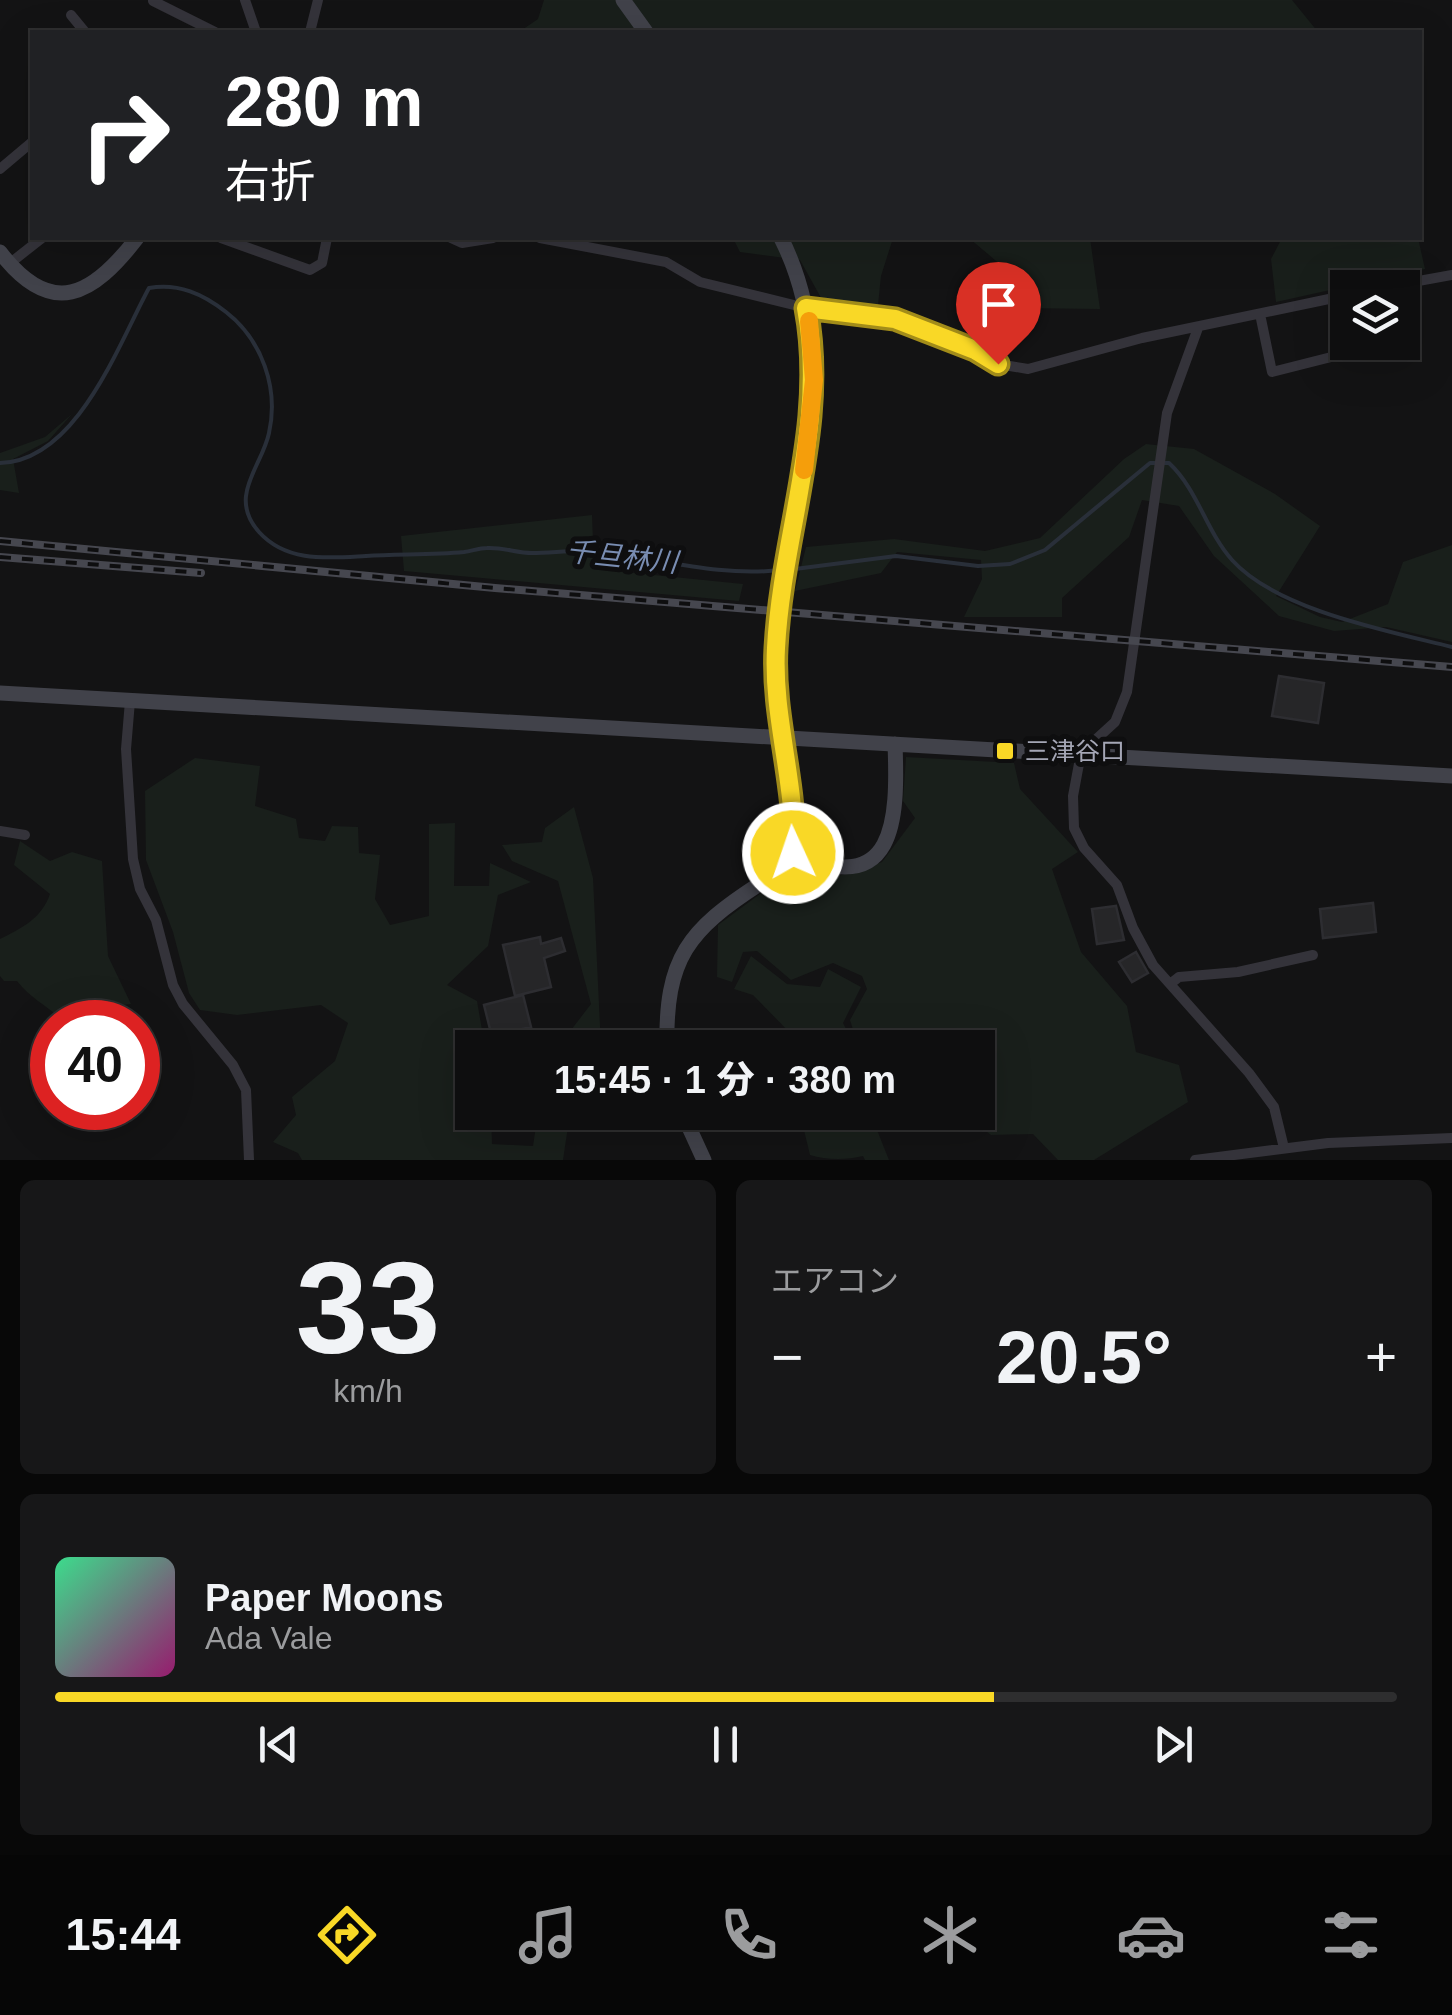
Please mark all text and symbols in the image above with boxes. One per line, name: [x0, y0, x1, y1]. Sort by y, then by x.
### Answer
text: 280 m: [225, 63, 423, 141]
icon: right: [60, 70, 190, 200]
text: 右折: [225, 156, 315, 207]
pin: [956, 262, 1041, 365]
map controls: [1330, 270, 1420, 360]
button: layers: [1330, 270, 1420, 360]
icon: arrive: [971, 277, 1026, 332]
water label: 千旦林川: [565, 536, 682, 579]
place label: 三津谷口: [1025, 737, 1125, 765]
marker: 三津谷口: [994, 740, 1016, 762]
position arrow: [741, 801, 845, 905]
speed limit sign: 40: [30, 1000, 160, 1130]
text: 15:45 · 1 分 · 380 m: [554, 1059, 896, 1101]
text: 33: [296, 1235, 440, 1381]
text: エアコン: [771, 1263, 899, 1299]
text: 20.5°: [996, 1315, 1172, 1399]
text: −: [771, 1326, 803, 1388]
text: +: [1365, 1326, 1397, 1388]
text: km/h: [333, 1373, 403, 1409]
text: Paper Moons: [205, 1577, 444, 1619]
text: Ada Vale: [205, 1620, 333, 1656]
icon: previous: [251, 1717, 306, 1772]
icon: pause: [698, 1717, 753, 1772]
icon: next: [1146, 1717, 1201, 1772]
icon: directions: [312, 1900, 382, 1970]
icon: music: [513, 1900, 583, 1970]
icon: phone: [714, 1900, 784, 1970]
icon: climate: [915, 1900, 985, 1970]
icon: car: [1116, 1900, 1186, 1970]
icon: filters: [1316, 1900, 1386, 1970]
text: 15:44: [65, 1909, 181, 1960]

